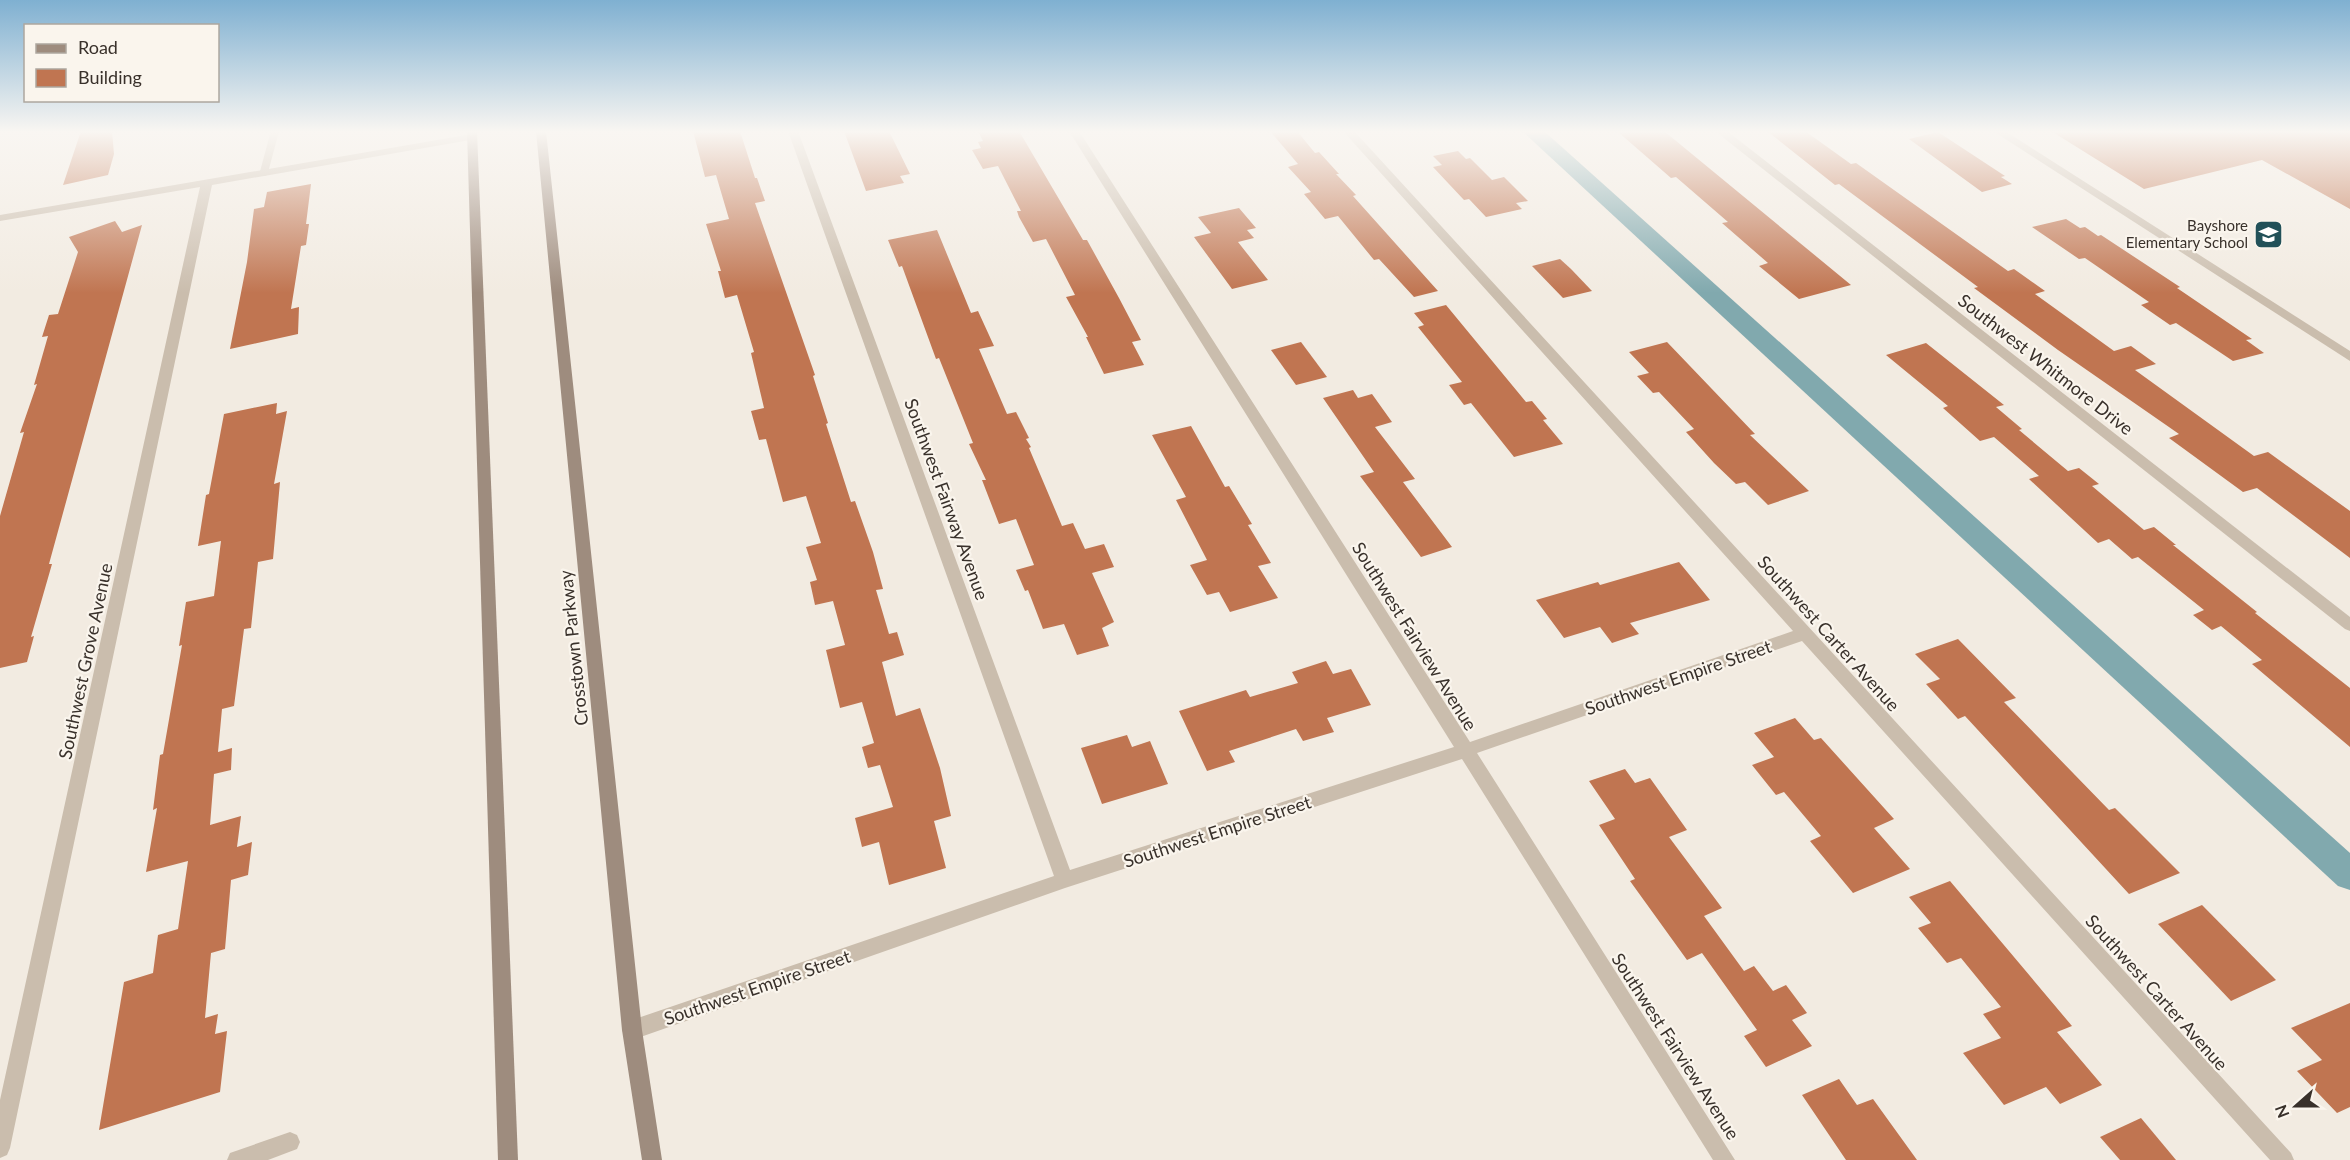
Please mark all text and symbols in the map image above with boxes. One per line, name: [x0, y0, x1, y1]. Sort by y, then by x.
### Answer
legend: [24, 24, 219, 102]
text: Road: [78, 36, 118, 58]
text: Building: [78, 66, 142, 88]
place label: Bayshore Elementary School: [2126, 216, 2248, 251]
school or university icon: Bayshore Elementary School: [2253, 218, 2285, 250]
street label: Southwest Whitmore Drive: [1954, 289, 2138, 439]
street label: Southwest Fairway Avenue: [900, 395, 994, 603]
street label: Southwest Fairview Avenue: [1348, 538, 1482, 734]
street label: Southwest Carter Avenue: [1753, 551, 1905, 715]
street label: Southwest Grove Avenue: [53, 561, 117, 761]
street label: Crosstown Parkway: [554, 568, 592, 727]
street label: Southwest Empire Street: [1582, 635, 1775, 719]
street label: Southwest Empire Street: [1120, 790, 1314, 872]
street label: Southwest Carter Avenue: [2081, 910, 2233, 1074]
street label: Southwest Empire Street: [661, 945, 854, 1029]
street label: Southwest Fairview Avenue: [1607, 949, 1745, 1143]
north arrow: [2266, 1076, 2326, 1136]
text: N: [2270, 1102, 2293, 1121]

